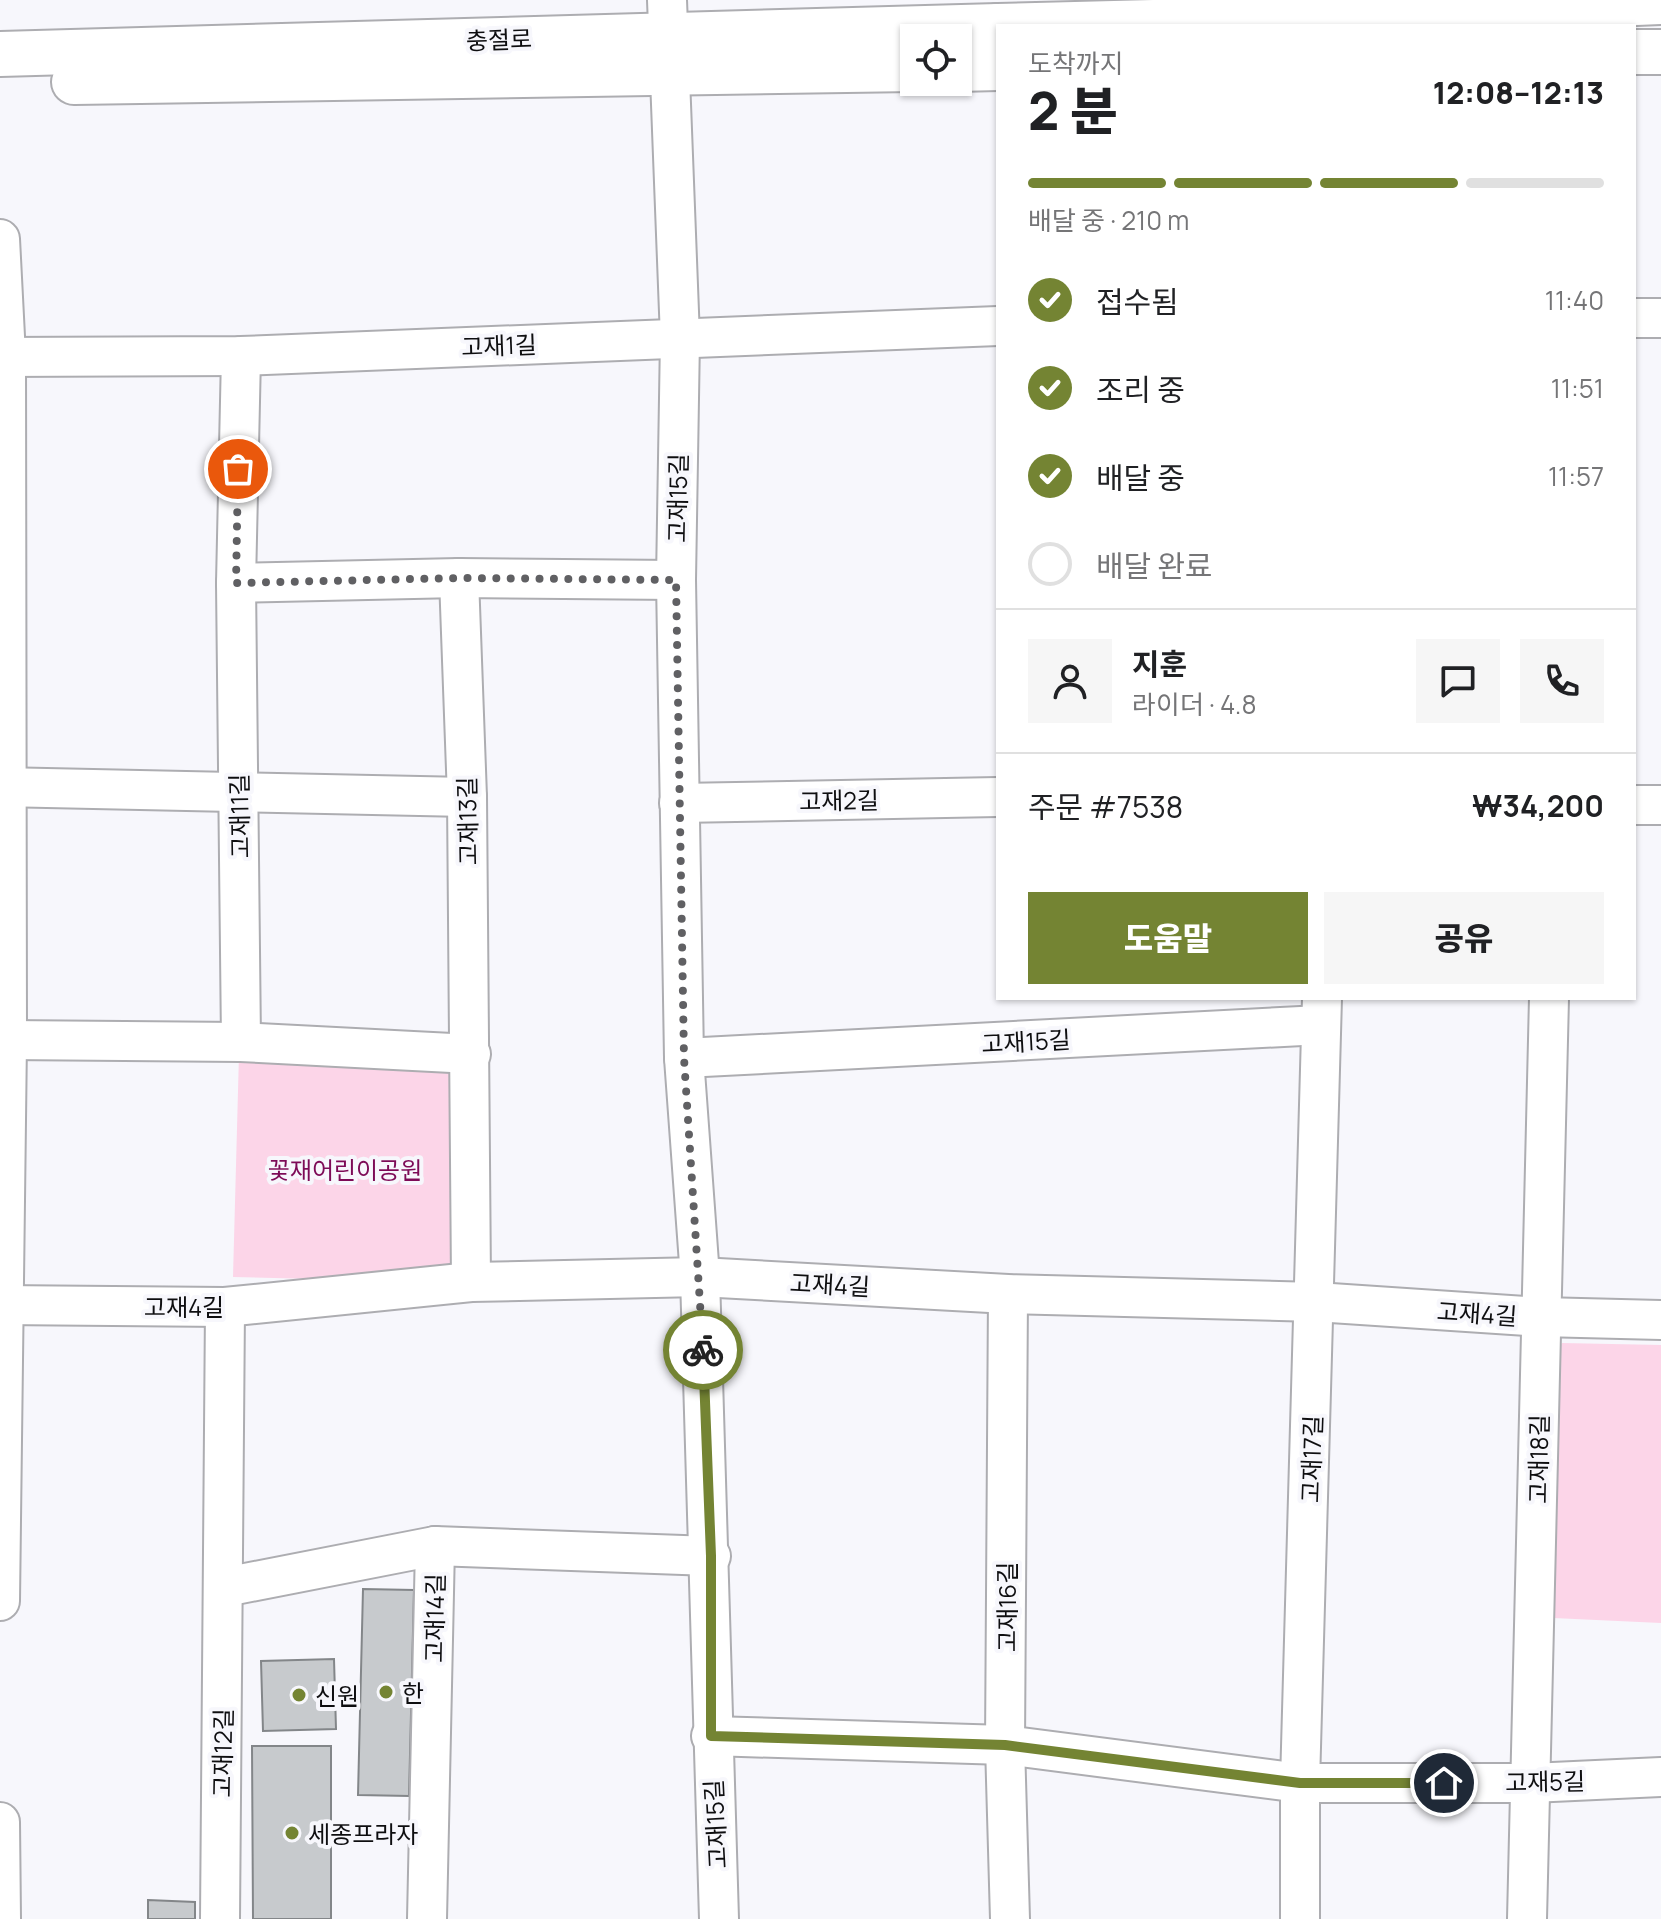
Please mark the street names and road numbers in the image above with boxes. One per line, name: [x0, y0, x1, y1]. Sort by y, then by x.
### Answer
street label: 충절로: [465, 21, 533, 57]
street label: 고재1길: [461, 327, 537, 363]
street label: 고재15길: [660, 453, 694, 543]
street label: 고재11길: [222, 773, 256, 859]
street label: 고재13길: [450, 776, 484, 866]
street label: 고재2길: [799, 783, 879, 817]
street label: 고재15길: [980, 1022, 1072, 1060]
street label: 고재4길: [789, 1265, 871, 1303]
street label: 고재4길: [144, 1290, 224, 1323]
street label: 고재4길: [1436, 1294, 1518, 1332]
street label: 고재18길: [1521, 1414, 1555, 1504]
street label: 고재17길: [1293, 1415, 1329, 1503]
street label: 고재16길: [990, 1562, 1023, 1652]
street label: 고재14길: [417, 1573, 451, 1663]
street label: 고재12길: [205, 1708, 239, 1798]
street label: 고재5길: [1505, 1764, 1585, 1798]
street label: 고재15길: [696, 1778, 734, 1870]

